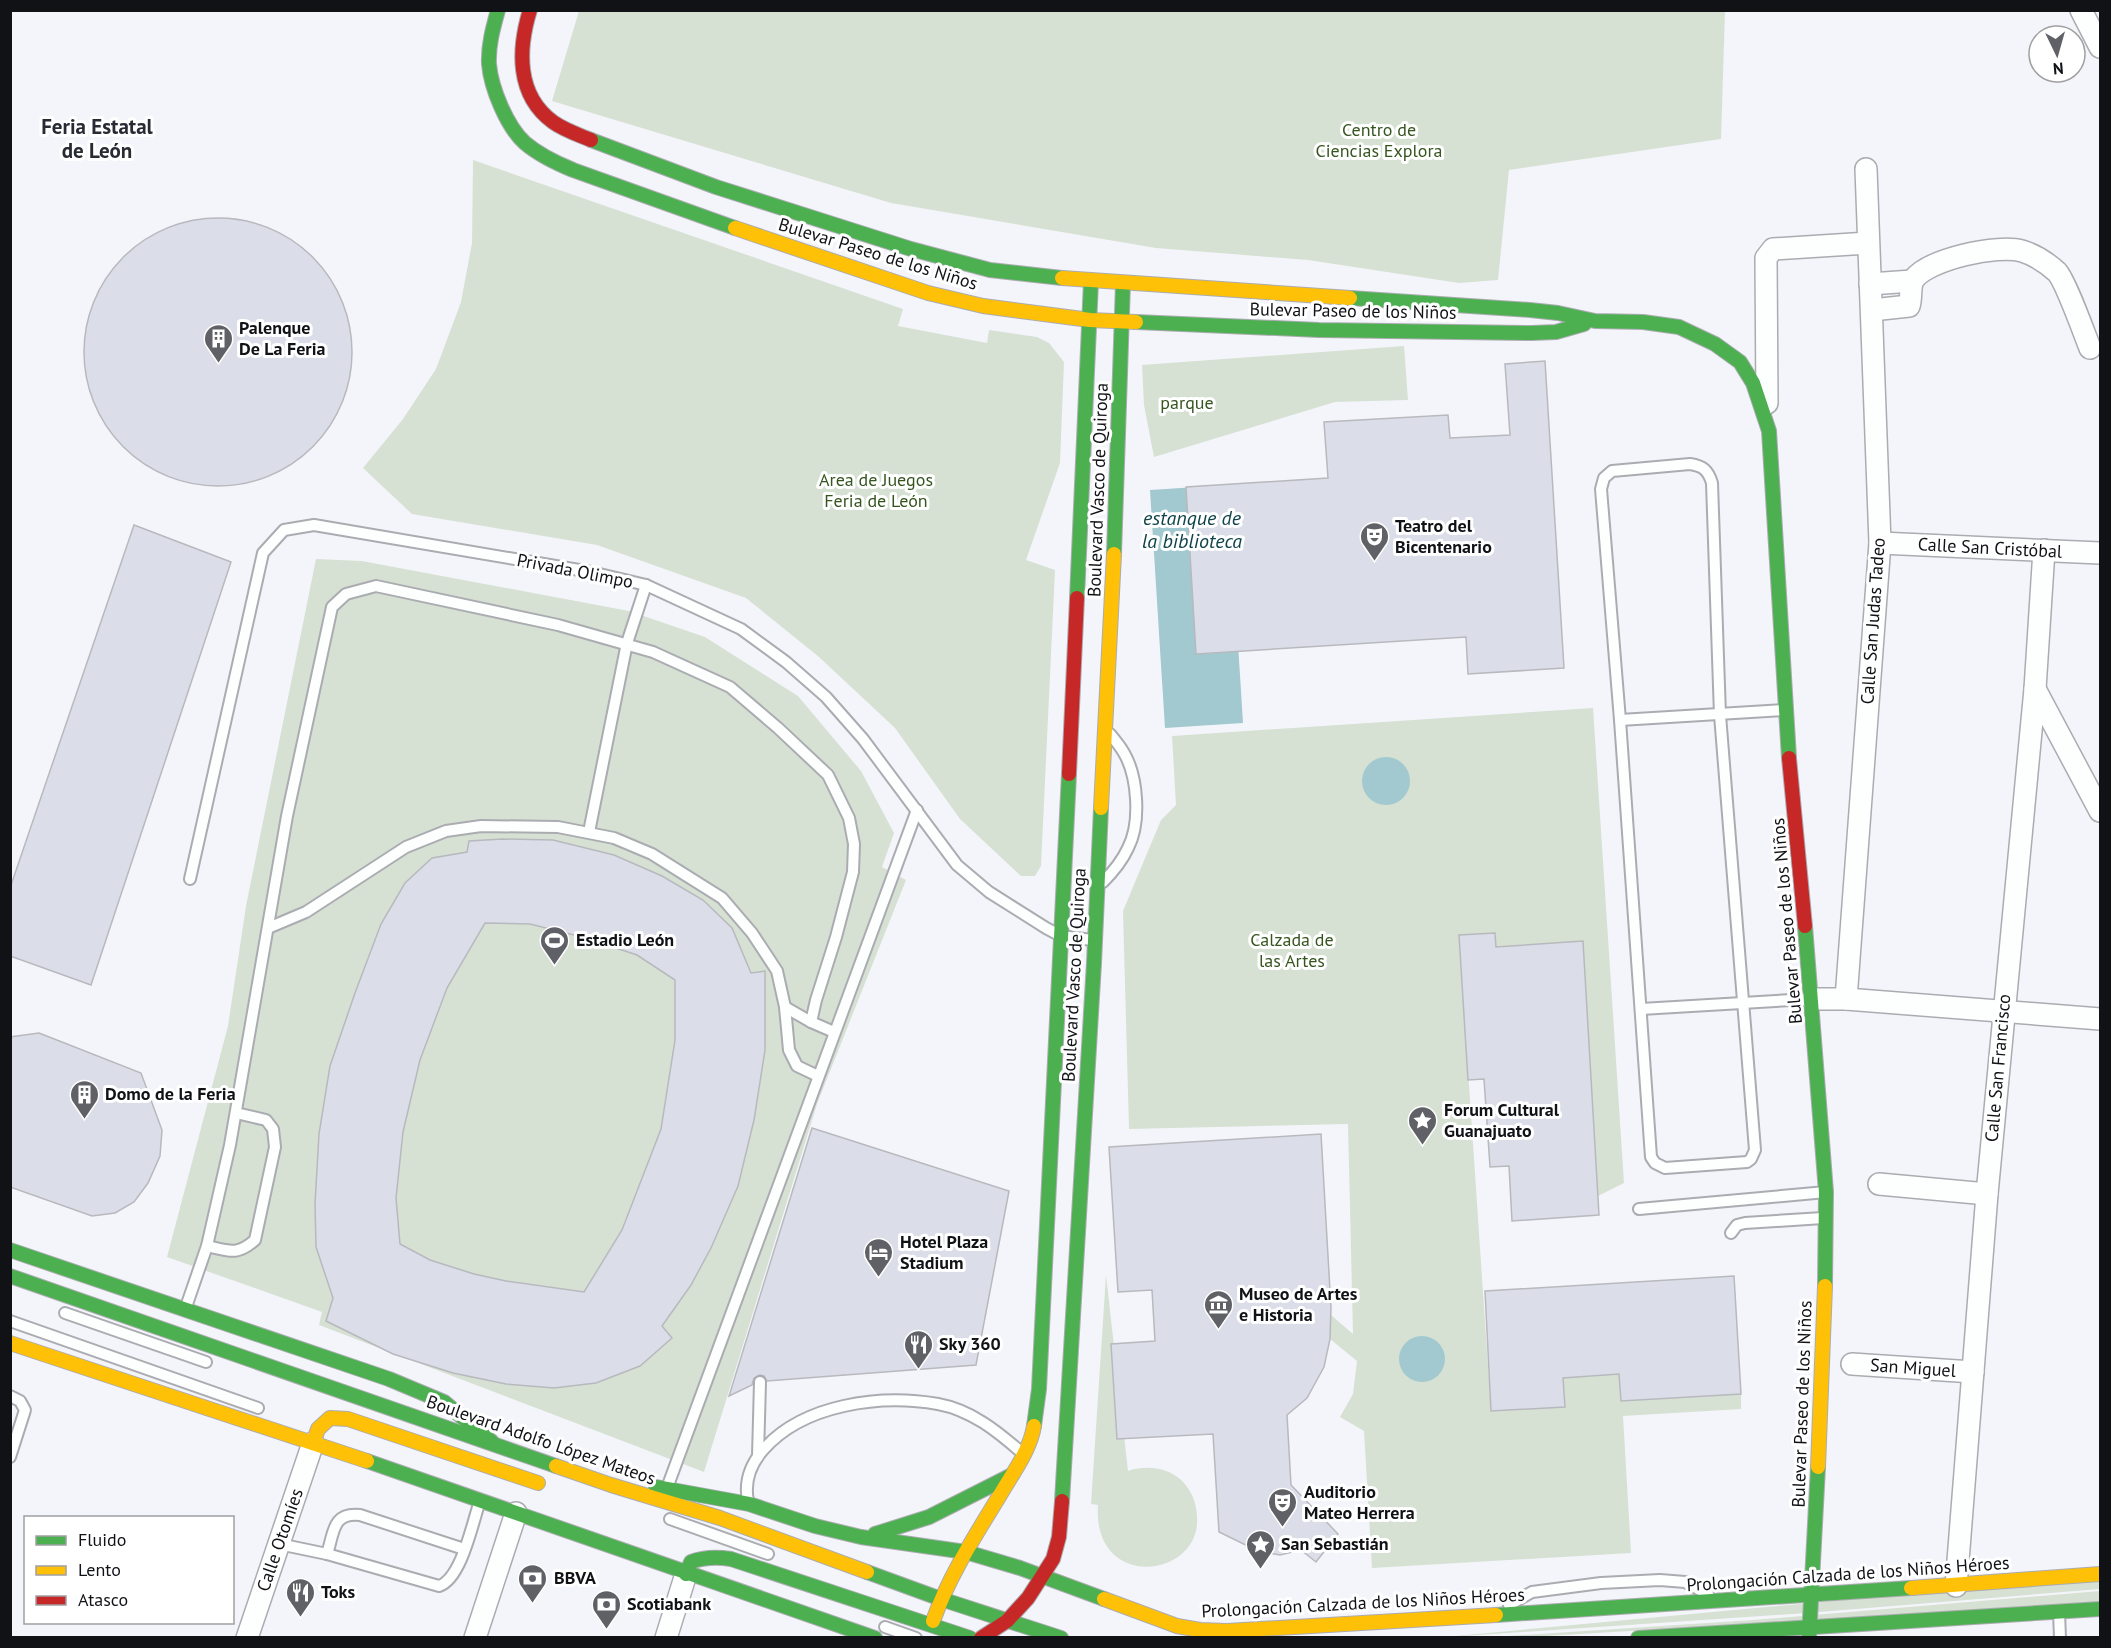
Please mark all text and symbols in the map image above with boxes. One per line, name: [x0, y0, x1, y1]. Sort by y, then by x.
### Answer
north arrow: [2027, 24, 2087, 84]
text: N: [2052, 59, 2064, 79]
district label: Feria Estatal de León: [41, 113, 154, 164]
park label: Centro de Ciencias Explora: [1316, 118, 1442, 162]
street label: Bulevar Paseo de los Niños: [776, 212, 981, 295]
street label: Bulevar Paseo de los Niños: [1249, 297, 1457, 324]
place label: Palenque De La Feria: [239, 316, 326, 360]
building icon: Palenque De La Feria: [202, 322, 234, 364]
street label: Boulevard Vasco de Quiroga: [1082, 382, 1113, 598]
park label: parque: [1160, 391, 1214, 414]
park label: Area de Juegos Feria de León: [819, 468, 933, 512]
water label: estanque de la biblioteca: [1142, 505, 1242, 554]
place label: Teatro del Bicentenario: [1395, 514, 1492, 558]
theatre icon: Teatro del Bicentenario: [1358, 520, 1390, 562]
street label: Calle San Cristóbal: [1917, 532, 2063, 563]
street label: Calle San Judas Tadeo: [1855, 537, 1890, 705]
street label: Privada Olimpo: [515, 548, 635, 593]
street label: Bulevar Paseo de los Niños: [1766, 817, 1807, 1025]
street label: Boulevard Vasco de Quiroga: [1056, 867, 1091, 1083]
sports icon: Estadio León: [539, 924, 571, 966]
place label: Estadio León: [576, 928, 674, 951]
park label: Calzada de las Artes: [1250, 928, 1334, 972]
street label: Calle San Francisco: [1980, 993, 2015, 1143]
building icon: Domo de la Feria: [68, 1078, 100, 1120]
place label: Domo de la Feria: [105, 1082, 236, 1105]
place label: Forum Cultural Guanajuato: [1444, 1098, 1560, 1142]
place icon: Forum Cultural Guanajuato: [1407, 1104, 1439, 1146]
place label: Hotel Plaza Stadium: [900, 1230, 988, 1274]
hotel icon: Hotel Plaza Stadium: [863, 1236, 895, 1278]
place label: Museo de Artes e Historia: [1239, 1282, 1358, 1326]
museum icon: Museo de Artes e Historia: [1202, 1288, 1234, 1330]
street label: Bulevar Paseo de los Niños: [1786, 1300, 1817, 1508]
restaurant icon: Sky 360: [902, 1328, 934, 1370]
place label: Sky 360: [939, 1332, 1001, 1355]
street label: San Miguel: [1869, 1353, 1957, 1382]
street label: Boulevard Adolfo López Mateos: [424, 1389, 659, 1490]
place label: Auditorio Mateo Herrera: [1304, 1480, 1415, 1524]
street label: Calle Otomíes: [251, 1485, 308, 1594]
theatre icon: Auditorio Mateo Herrera: [1267, 1486, 1299, 1528]
legend: [24, 1516, 234, 1624]
text: Fluido: [78, 1528, 126, 1551]
place icon: San Sebastián: [1244, 1528, 1276, 1570]
place label: San Sebastián: [1281, 1532, 1389, 1555]
street label: Prolongación Calzada de los Niños Héroes: [1686, 1551, 2010, 1596]
text: Lento: [78, 1558, 121, 1581]
bank icon: BBVA: [517, 1562, 549, 1604]
place label: BBVA: [554, 1566, 596, 1589]
restaurant icon: Toks: [284, 1576, 316, 1618]
place label: Toks: [321, 1580, 355, 1603]
street label: Prolongación Calzada de los Niños Héroes: [1201, 1583, 1525, 1622]
text: Atasco: [78, 1588, 128, 1611]
bank icon: Scotiabank: [590, 1588, 622, 1630]
place label: Scotiabank: [627, 1592, 711, 1615]

